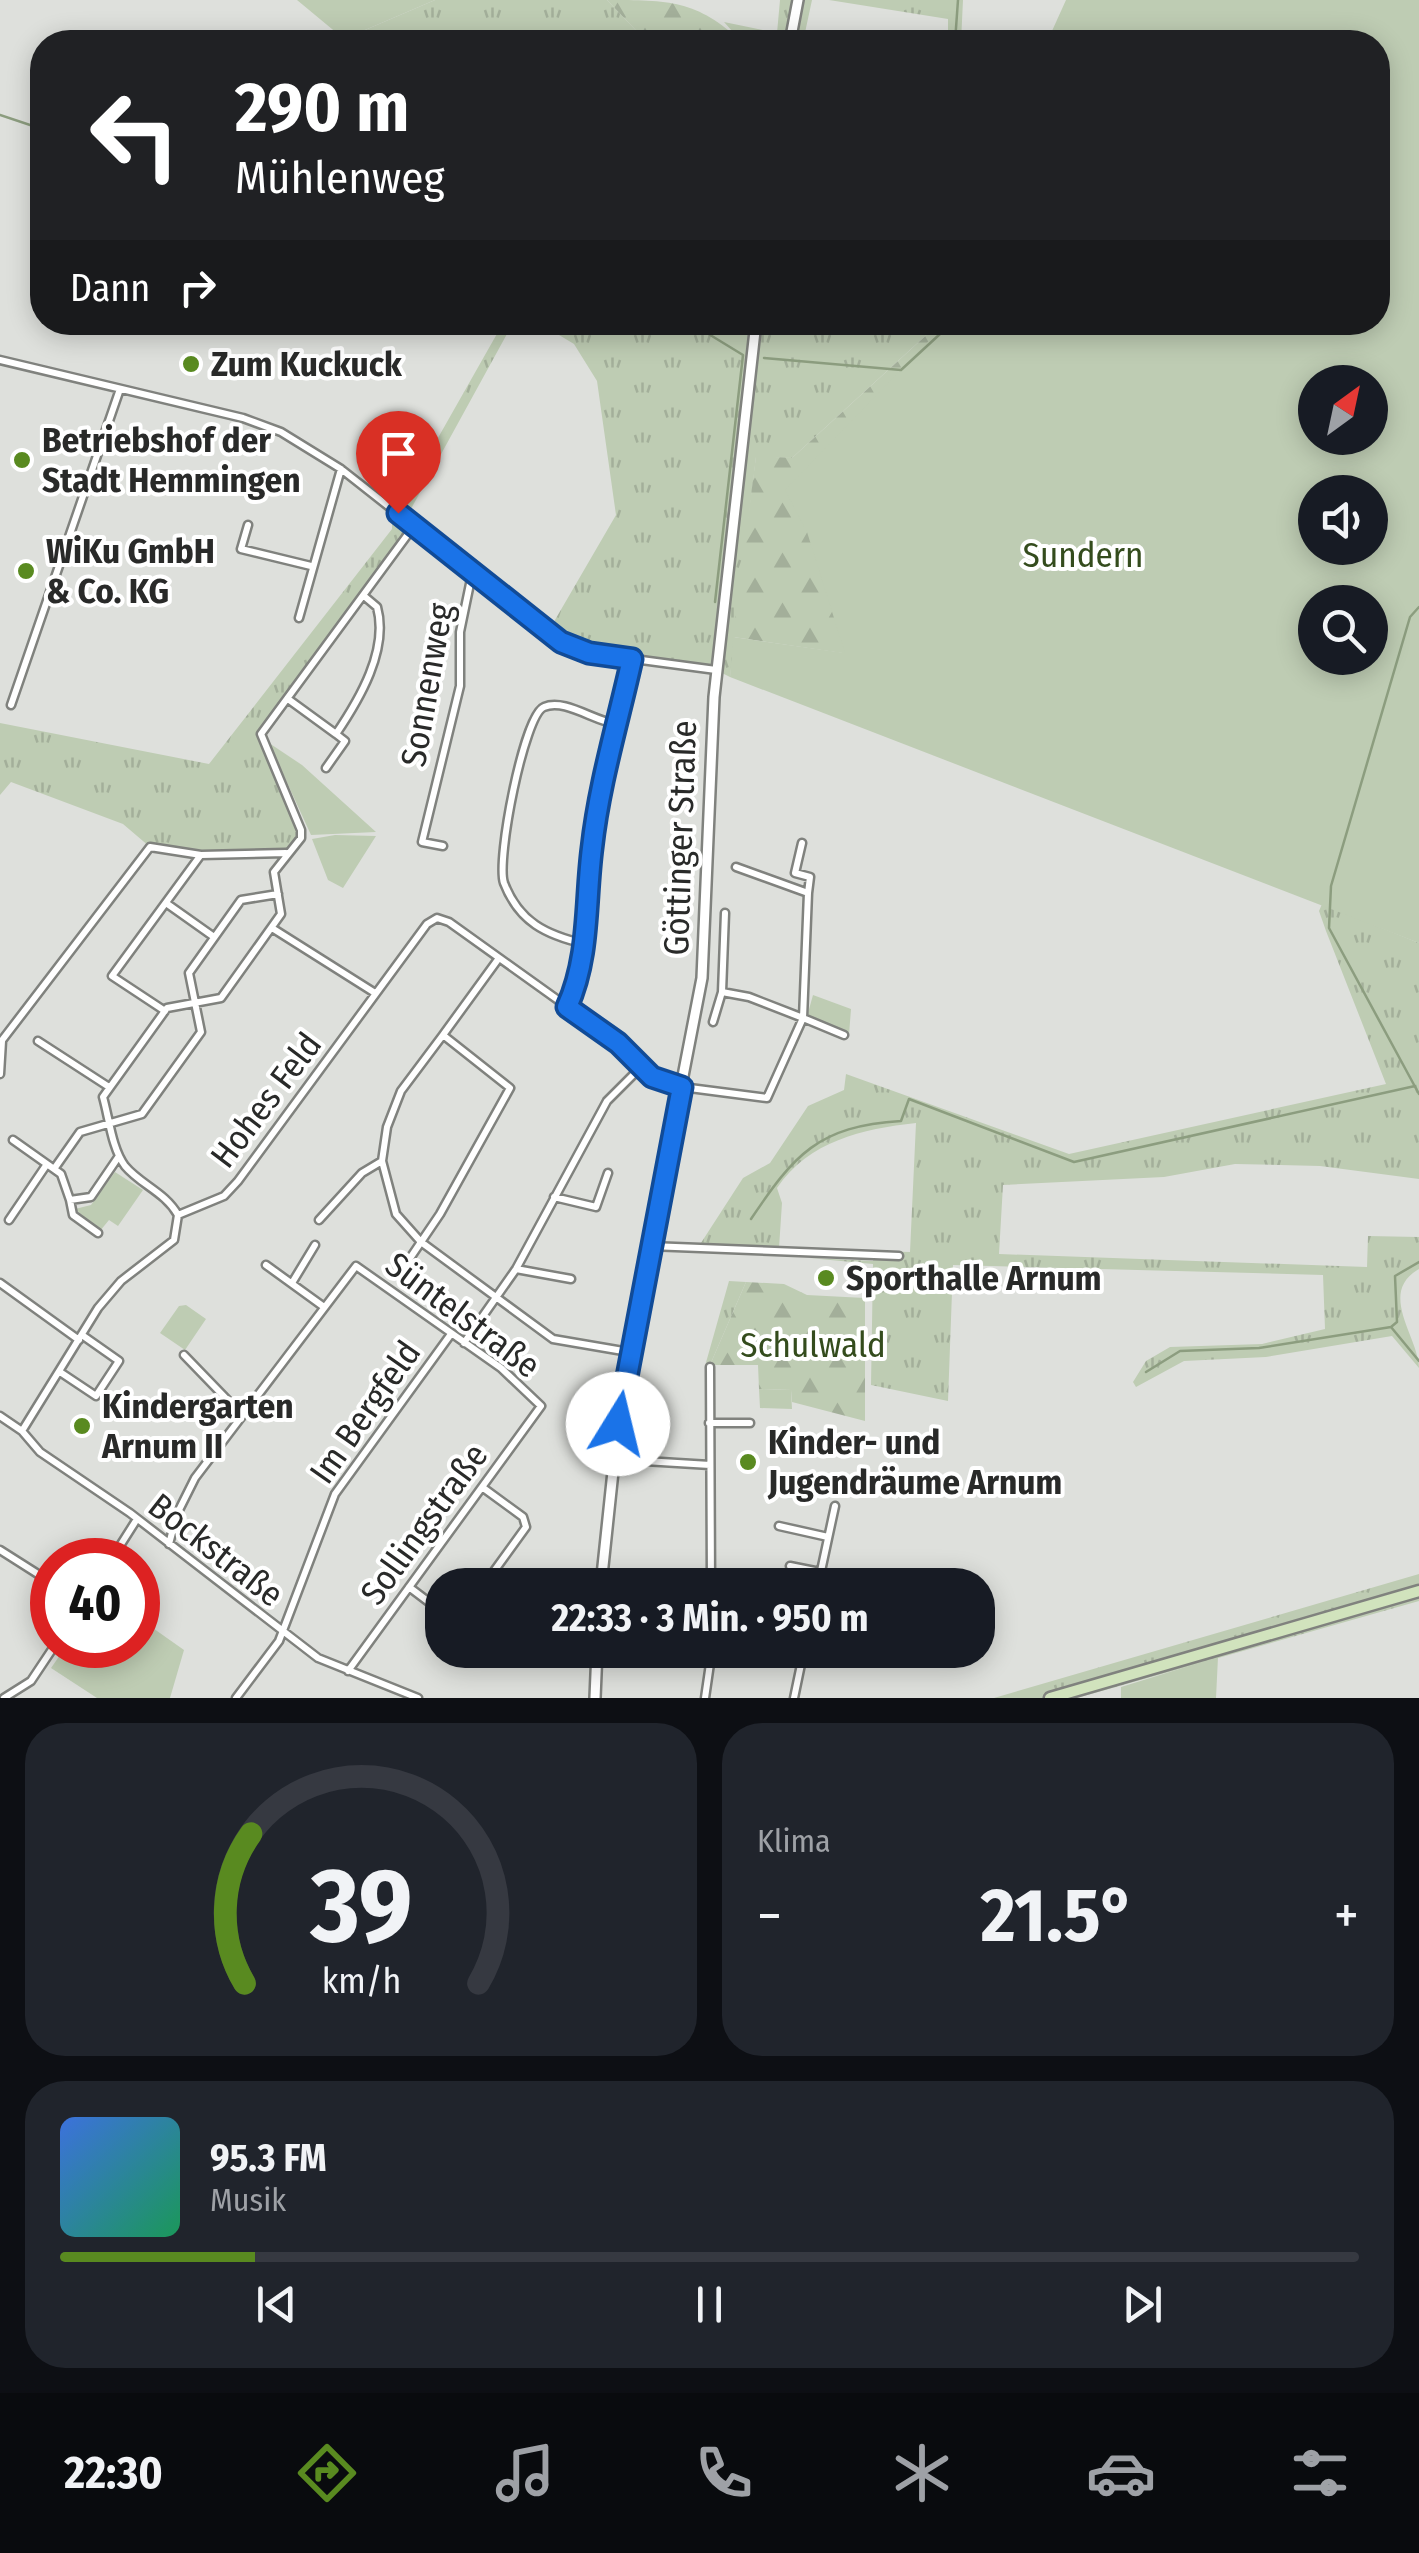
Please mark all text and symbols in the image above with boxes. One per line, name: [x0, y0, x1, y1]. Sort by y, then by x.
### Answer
text: 290 m: [235, 66, 409, 150]
icon: left: [70, 70, 200, 200]
text: Mühlenweg: [235, 151, 445, 205]
icon: right: [170, 260, 225, 315]
text: Dann: [70, 265, 150, 311]
place label: Zum Kuckuck: [211, 343, 403, 385]
marker: Zum Kuckuck: [180, 353, 202, 375]
north arrow: [1298, 365, 1388, 455]
map controls: [1298, 365, 1388, 675]
pin: [356, 411, 441, 514]
place label: Betriebshof der Stadt Hemmingen: [42, 419, 301, 501]
icon: arrive: [371, 426, 426, 481]
marker: Betriebshof der Stadt Hemmingen: [11, 449, 33, 471]
button: sound: [1298, 475, 1388, 565]
place label: WiKu GmbH & Co. KG: [46, 530, 215, 612]
park label: Sundern: [1023, 534, 1143, 576]
marker: WiKu GmbH & Co. KG: [15, 560, 37, 582]
button: search: [1298, 585, 1388, 675]
street label: Sonnenweg: [392, 600, 462, 770]
street label: Göttinger Straße: [655, 720, 705, 956]
street label: Hohes Feld: [202, 1024, 330, 1176]
street label: Süntelstraße: [378, 1243, 548, 1387]
place label: Sporthalle Arnum: [846, 1257, 1101, 1299]
marker: Sporthalle Arnum: [815, 1267, 837, 1289]
park label: Schulwald: [740, 1324, 886, 1366]
street label: Im Bergfeld: [301, 1333, 429, 1491]
position arrow: [566, 1372, 670, 1476]
place label: Kindergarten Arnum II: [101, 1385, 294, 1467]
marker: Kindergarten Arnum II: [71, 1415, 93, 1437]
place label: Kinder- und Jugendräume Arnum: [767, 1421, 1062, 1503]
street label: Sollingstraße: [352, 1435, 496, 1613]
marker: Kinder- und Jugendräume Arnum: [737, 1451, 759, 1473]
street label: Bockstraße: [140, 1484, 292, 1616]
speed limit sign: 40: [30, 1538, 160, 1668]
text: 22:33 · 3 Min. · 950 m: [551, 1595, 869, 1641]
text: Klima: [757, 1822, 831, 1860]
text: 39: [309, 1844, 412, 1969]
text: 21.5°: [981, 1871, 1135, 1961]
text: −: [757, 1883, 782, 1949]
text: +: [1334, 1883, 1359, 1949]
text: km/h: [321, 1960, 401, 2002]
text: 95.3 FM: [210, 2135, 327, 2181]
text: Musik: [210, 2181, 286, 2219]
icon: previous: [249, 2277, 304, 2332]
icon: pause: [682, 2277, 737, 2332]
icon: next: [1115, 2277, 1170, 2332]
icon: directions: [292, 2438, 362, 2508]
icon: music: [490, 2438, 560, 2508]
icon: phone: [689, 2438, 759, 2508]
icon: climate: [887, 2438, 957, 2508]
icon: car: [1086, 2438, 1156, 2508]
icon: filters: [1285, 2438, 1355, 2508]
text: 22:30: [64, 2446, 163, 2500]

